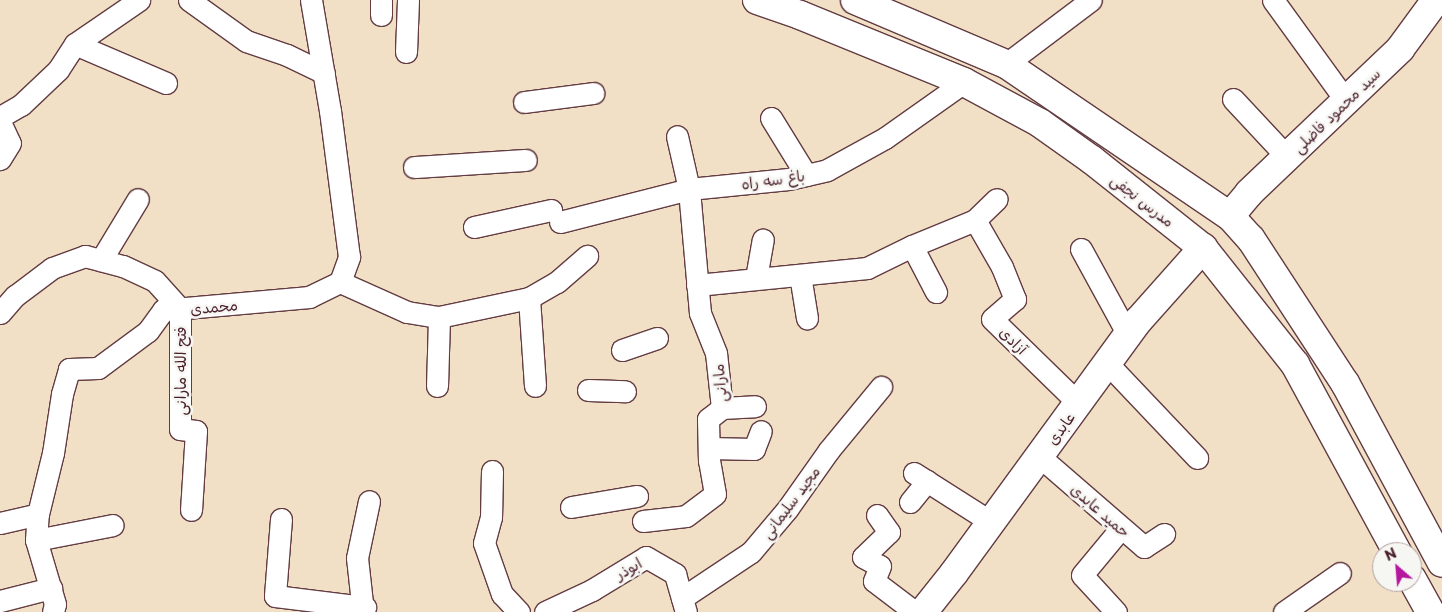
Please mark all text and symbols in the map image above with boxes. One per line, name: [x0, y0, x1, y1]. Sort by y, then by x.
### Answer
street label: سید محمود فاضلی: [1289, 64, 1383, 156]
street label: باغ سه راه: [740, 166, 806, 192]
street label: مدرس نجفی: [1108, 170, 1178, 230]
street label: محمدی: [190, 295, 238, 317]
street label: آزادی: [996, 323, 1032, 357]
street label: فتح الله مارانی: [171, 327, 189, 415]
street label: مارانی: [708, 363, 730, 403]
street label: عابدی: [1042, 408, 1078, 448]
street label: مجید سلیمانی: [757, 462, 823, 542]
street label: حمید عابدی: [1068, 479, 1134, 541]
north arrow: [1372, 542, 1422, 592]
text: N: [1381, 542, 1400, 566]
street label: ابوذر: [611, 553, 645, 583]

